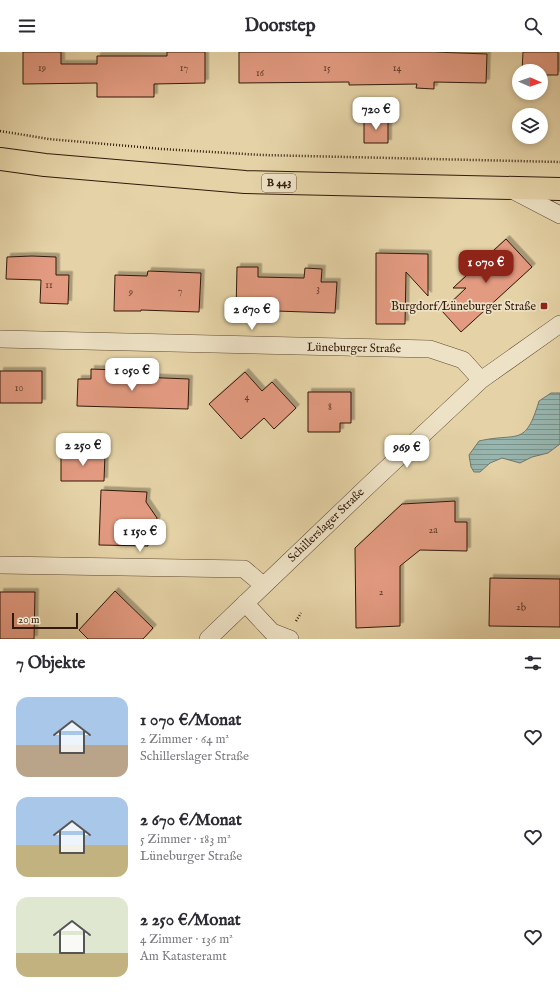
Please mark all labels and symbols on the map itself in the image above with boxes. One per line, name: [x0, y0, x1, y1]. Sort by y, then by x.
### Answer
house number: 19: [38, 62, 46, 75]
house number: 17: [180, 62, 189, 75]
house number: 15: [323, 62, 331, 75]
house number: 14: [393, 62, 401, 75]
north arrow: [512, 64, 548, 100]
house number: 16: [256, 67, 265, 80]
pin: 720 €: [348, 97, 404, 131]
road number: B 443: [262, 174, 296, 192]
pin: 1 070 €: [449, 250, 523, 284]
house number: 11: [45, 279, 53, 292]
house number: 3: [316, 283, 320, 296]
house number: 7: [178, 285, 183, 298]
house number: 9: [128, 286, 133, 299]
pin: 2 670 €: [215, 297, 289, 331]
place label: Burgdorf/Lüneburger Straße: [391, 299, 536, 314]
marker: Burgdorf/Lüneburger Straße: [539, 301, 549, 311]
street label: Lüneburger Straße: [307, 340, 402, 356]
pin: 1 050 €: [95, 358, 169, 392]
house number: 10: [15, 382, 23, 395]
house number: 4: [245, 391, 250, 404]
house number: 8: [328, 401, 332, 414]
pin: 2 250 €: [46, 433, 120, 467]
pin: 969 €: [379, 435, 435, 469]
street label: Schillerslager Straße: [285, 484, 368, 565]
pin: 1 150 €: [103, 519, 177, 553]
house number: 2a: [428, 524, 438, 537]
house number: 2: [379, 586, 384, 599]
house number: 2b: [516, 601, 526, 614]
scale bar: [12, 611, 78, 630]

